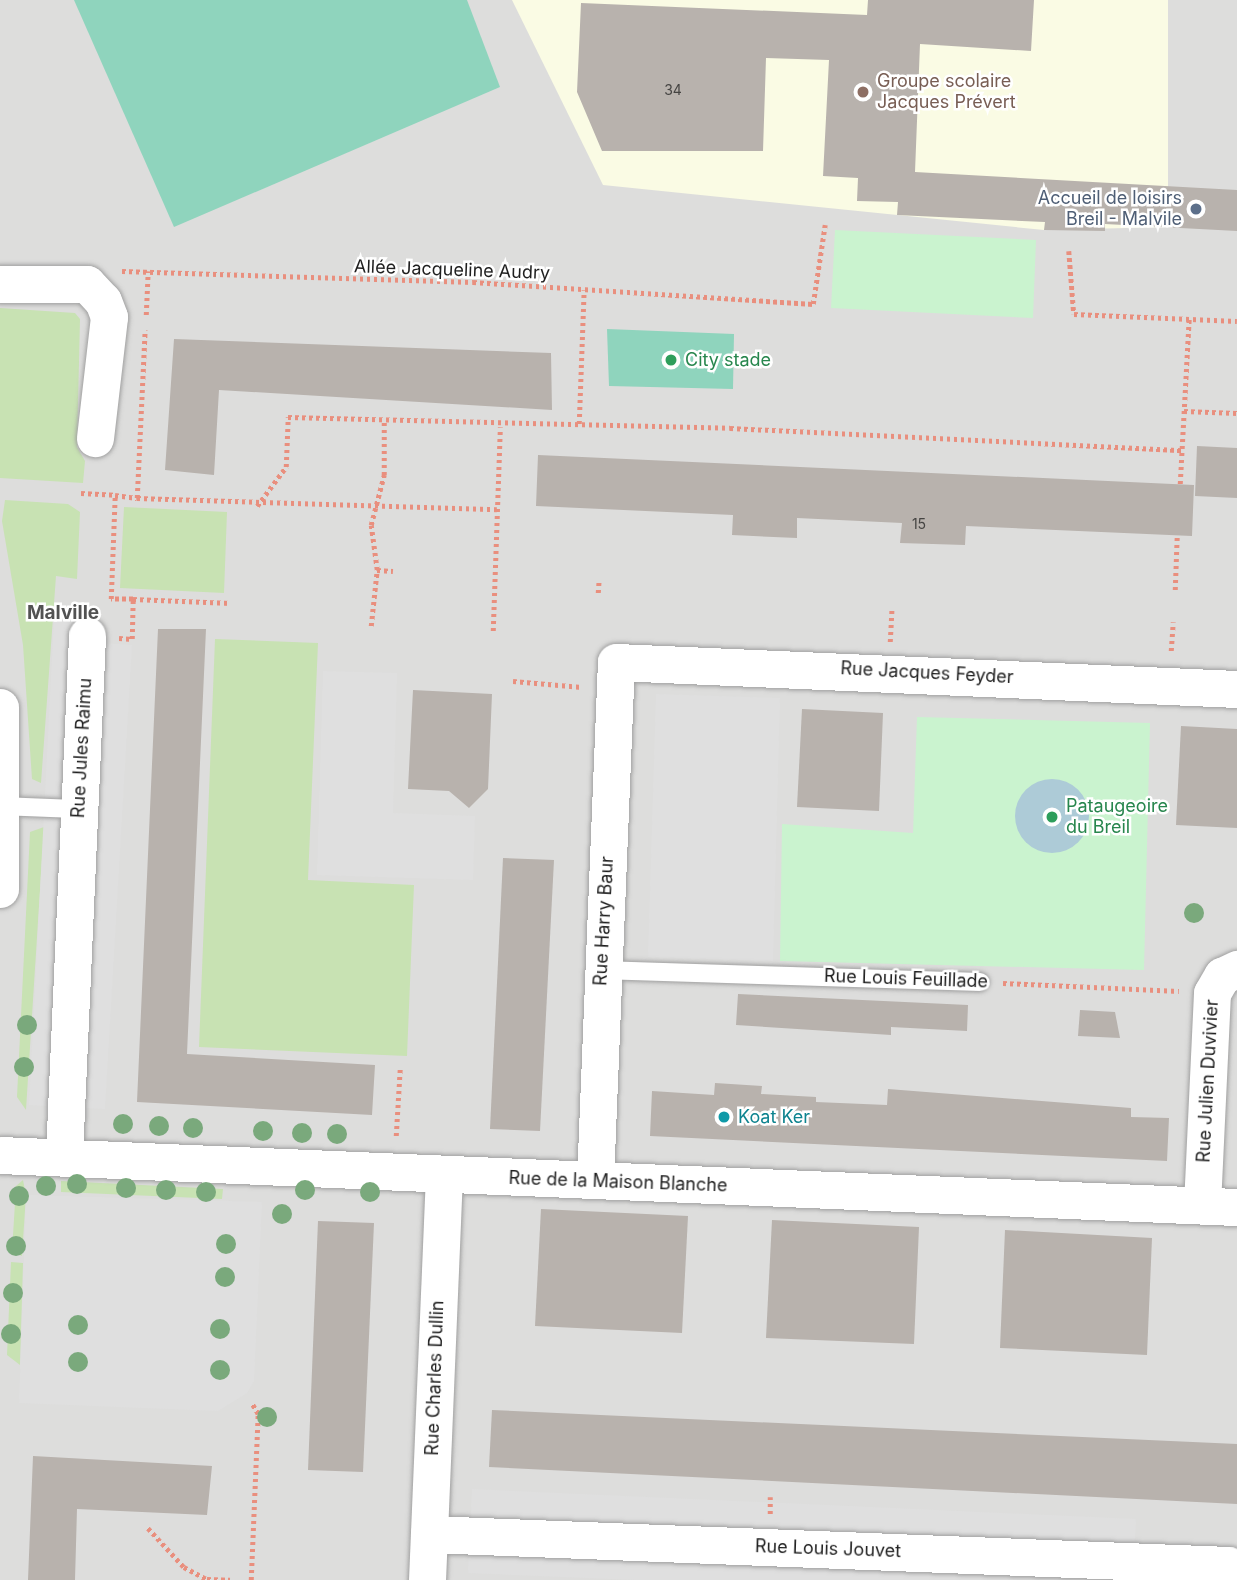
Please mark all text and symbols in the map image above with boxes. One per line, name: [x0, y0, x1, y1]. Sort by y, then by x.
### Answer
place label: Groupe scolaire Jacques Prévert: [877, 71, 1016, 114]
house number: 34: [664, 82, 682, 98]
marker: Groupe scolaire Jacques Prévert: [855, 84, 871, 100]
place label: Accueil de loisirs Breil - Malvile: [1038, 188, 1182, 230]
marker: Accueil de loisirs Breil - Malvile: [1188, 201, 1204, 217]
street label: Allée Jacqueline Audry: [354, 256, 550, 284]
place label: City stade: [685, 349, 771, 371]
marker: City stade: [663, 352, 679, 368]
house number: 15: [912, 516, 926, 532]
district label: Malville: [27, 602, 99, 624]
street label: Rue Jacques Feyder: [840, 658, 1014, 688]
street label: Rue Jules Raimu: [68, 677, 96, 819]
place label: Pataugeoire du Breil: [1066, 796, 1168, 838]
marker: Pataugeoire du Breil: [1044, 809, 1060, 825]
street label: Rue Harry Baur: [590, 856, 618, 986]
street label: Rue Louis Feuillade: [824, 965, 988, 993]
street label: Rue Julien Duvivier: [1193, 999, 1223, 1163]
place label: Koat Ker: [738, 1106, 810, 1128]
marker: Koat Ker: [716, 1109, 732, 1125]
street label: Rue de la Maison Blanche: [508, 1167, 728, 1197]
street label: Rue Charles Dullin: [421, 1300, 449, 1456]
street label: Rue Louis Jouvet: [755, 1536, 901, 1562]

